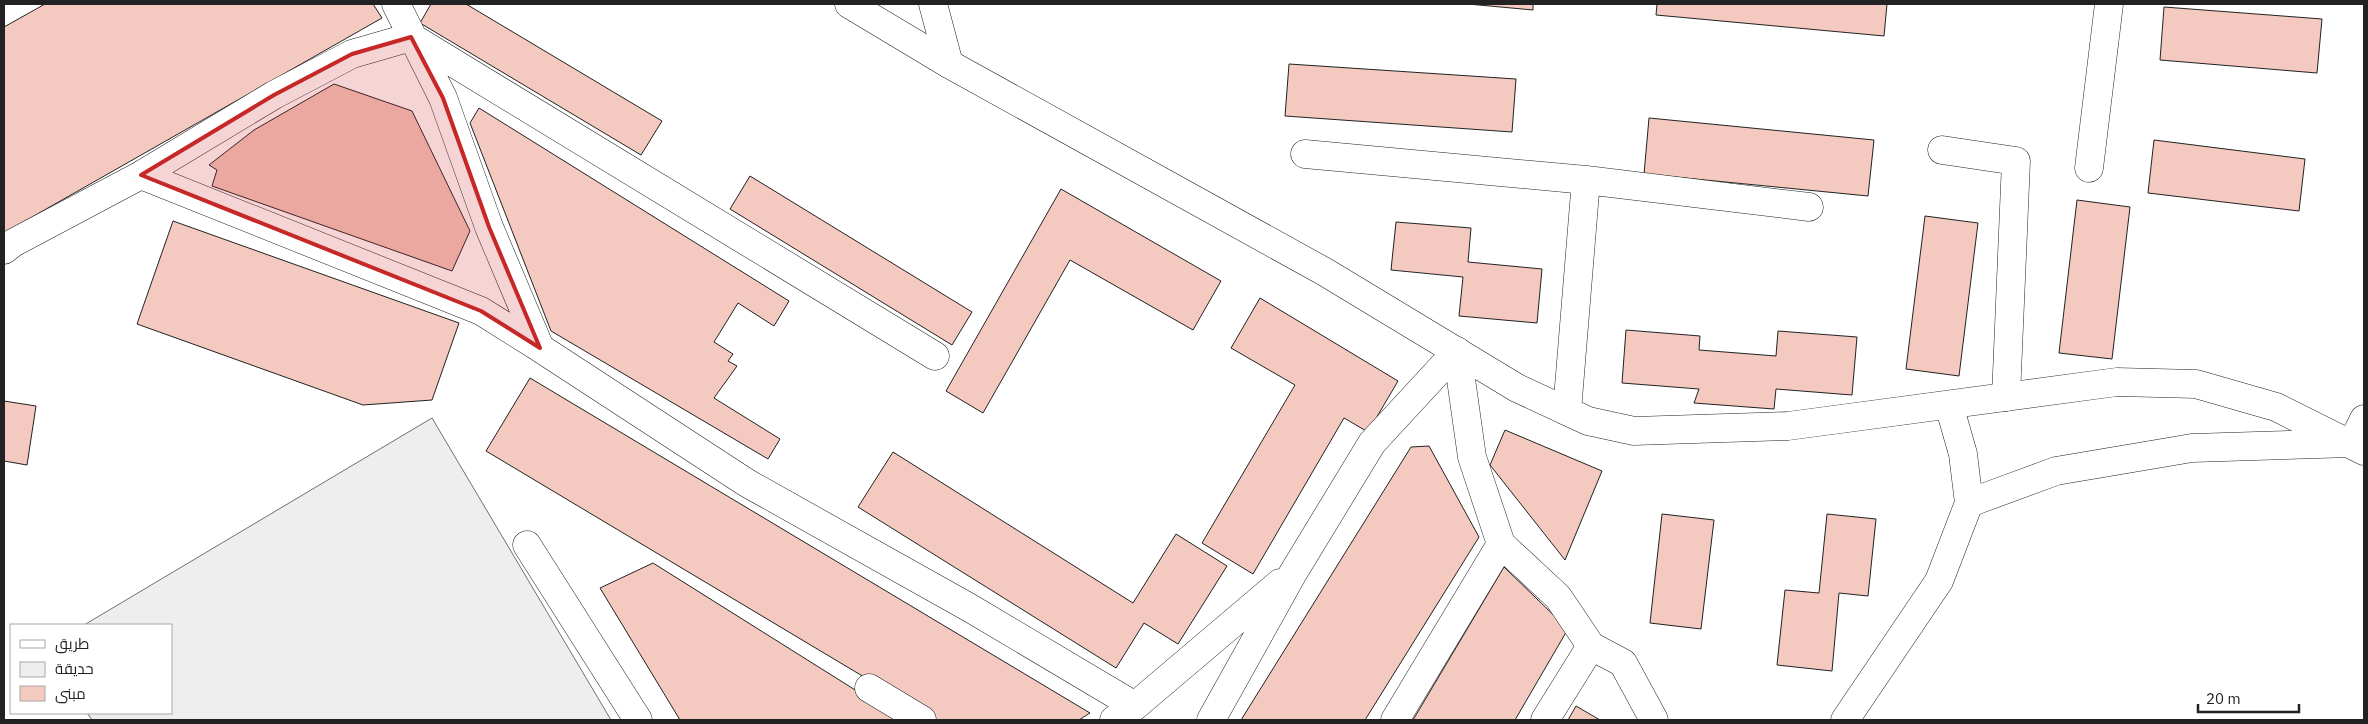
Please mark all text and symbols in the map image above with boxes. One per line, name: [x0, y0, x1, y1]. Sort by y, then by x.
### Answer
legend: [10, 624, 172, 714]
text: طريق: [55, 634, 89, 654]
text: حديقة: [55, 659, 94, 678]
scale bar: [2198, 682, 2299, 714]
text: مبنى: [55, 684, 86, 704]
text: 20 m: [2206, 689, 2241, 708]

